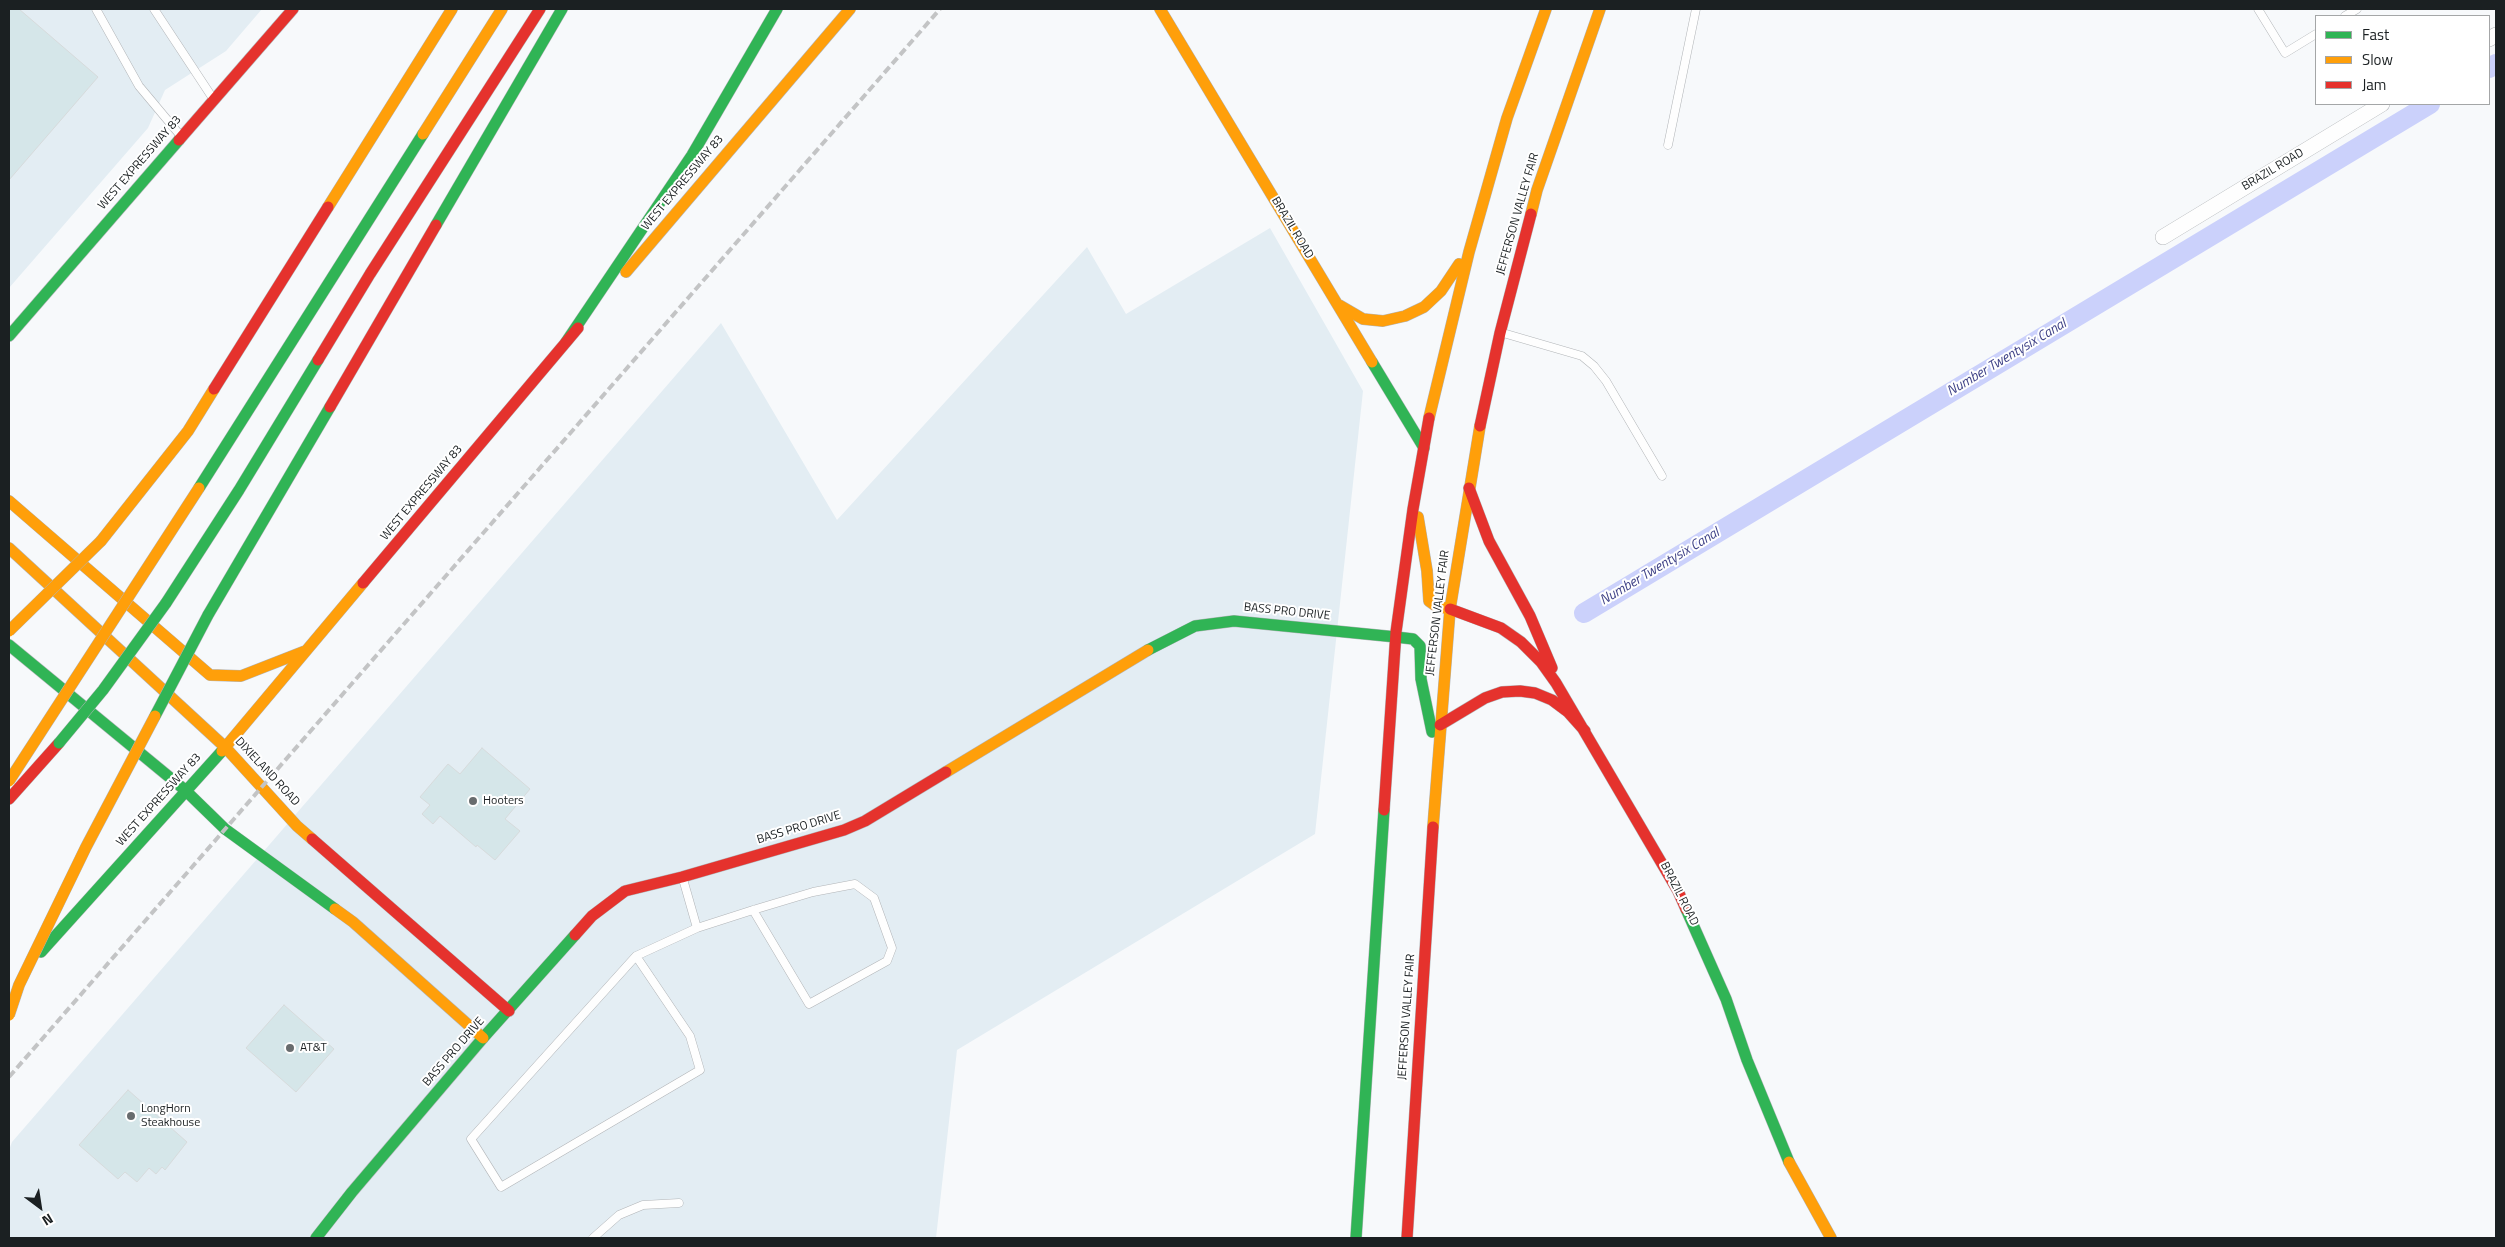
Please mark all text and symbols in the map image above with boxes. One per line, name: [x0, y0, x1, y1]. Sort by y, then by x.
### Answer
legend: [2315, 15, 2490, 105]
text: Fast: [2362, 23, 2389, 46]
text: Slow: [2362, 48, 2393, 71]
text: Jam: [2362, 73, 2386, 96]
street label: WEST EXPRESSWAY 83: [95, 113, 185, 213]
street label: WEST EXPRESSWAY 83: [639, 133, 727, 233]
street label: BRAZIL ROAD: [2239, 146, 2307, 194]
street label: JEFFERSON VALLEY FAIR: [1494, 151, 1542, 277]
street label: BRAZIL ROAD: [1268, 194, 1316, 262]
water label: Number Twentysix Canal: [1944, 316, 2070, 400]
street label: WEST EXPRESSWAY 83: [378, 443, 466, 543]
water label: Number Twentysix Canal: [1597, 525, 1723, 609]
street label: JEFFERSON VALLEY FAIR: [1423, 549, 1453, 677]
street label: BASS PRO DRIVE: [1243, 600, 1331, 624]
street label: DIXIELAND ROAD: [232, 735, 302, 809]
street label: WEST EXPRESSWAY 83: [114, 751, 204, 849]
place label: Hooters: [483, 794, 524, 808]
marker: Hooters: [467, 795, 479, 807]
street label: BASS PRO DRIVE: [755, 808, 843, 848]
street label: BRAZIL ROAD: [1657, 860, 1701, 928]
street label: JEFFERSON VALLEY FAIR: [1395, 953, 1419, 1081]
street label: BASS PRO DRIVE: [420, 1015, 488, 1089]
place label: AT&T: [300, 1041, 327, 1055]
marker: AT&T: [284, 1042, 296, 1054]
place label: LongHorn Steakhouse: [141, 1102, 200, 1130]
marker: LongHorn Steakhouse: [125, 1110, 137, 1122]
north arrow: [15, 1182, 65, 1232]
text: N: [38, 1209, 58, 1232]

